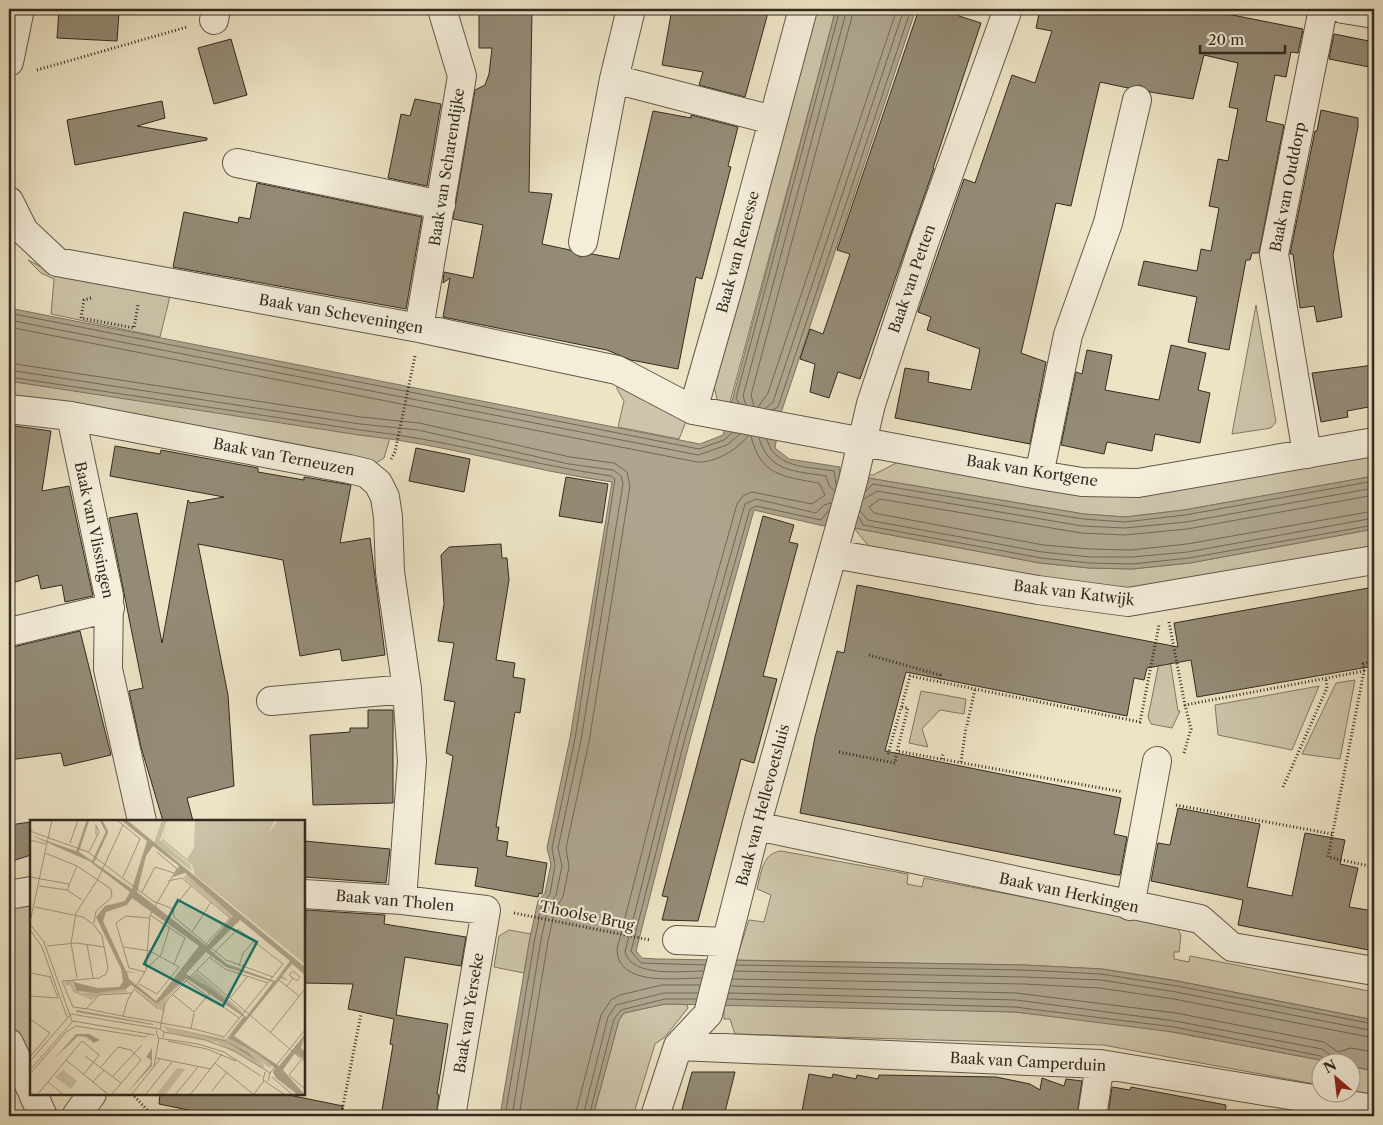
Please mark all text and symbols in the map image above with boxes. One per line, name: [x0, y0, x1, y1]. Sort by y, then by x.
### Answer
scale bar: [1200, 22, 1286, 54]
text: 20 m: [1208, 30, 1244, 49]
street label: Baak van Scharendijke: [425, 87, 468, 247]
street label: Baak van Ouddorp: [1266, 120, 1309, 253]
street label: Baak van Renesse: [712, 189, 763, 315]
street label: Baak van Petten: [884, 222, 939, 336]
street label: Baak van Scheveningen: [257, 290, 425, 337]
street label: Baak van Terneuzen: [212, 433, 357, 480]
street label: Baak van Kortgene: [965, 451, 1099, 490]
street label: Baak van Vlissingen: [71, 460, 118, 601]
street label: Baak van Katwijk: [1012, 576, 1137, 610]
street label: Baak van Hellevoetsluis: [732, 722, 793, 888]
inset map: [30, 820, 305, 1095]
street label: Baak van Herkingen: [997, 868, 1141, 917]
street label: Baak van Tholen: [335, 886, 456, 915]
street label: Thoolse Brug: [538, 896, 636, 935]
street label: Baak van Yerseke: [450, 951, 487, 1075]
street label: Baak van Camperduin: [949, 1048, 1107, 1075]
north arrow: [1310, 1052, 1360, 1102]
text: N: [1320, 1056, 1339, 1077]

